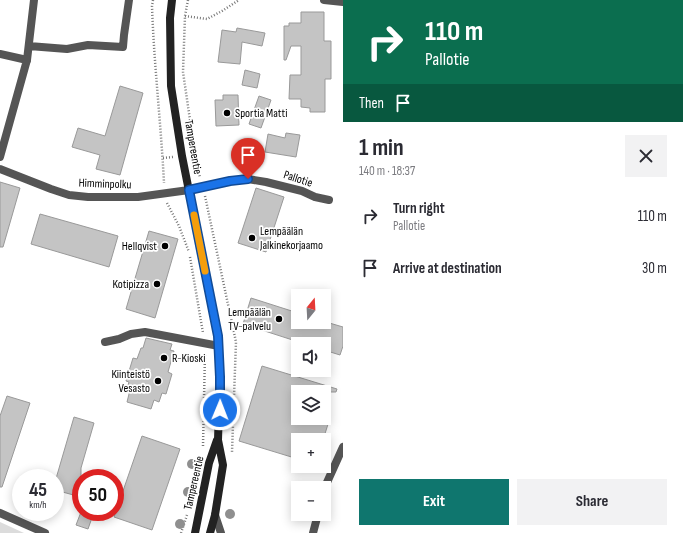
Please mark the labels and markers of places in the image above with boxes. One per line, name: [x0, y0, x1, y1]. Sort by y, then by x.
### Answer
place label: Sportia Matti: [235, 106, 287, 121]
marker: Sportia Matti: [222, 108, 232, 118]
pin: [231, 138, 265, 179]
place label: Lempäälän Jalkinekorjaamo: [259, 224, 323, 253]
marker: Lempäälän Jalkinekorjaamo: [247, 233, 257, 243]
place label: Hellqvist: [122, 239, 157, 254]
marker: Hellqvist: [160, 241, 170, 251]
place label: Kotipizza: [112, 277, 149, 292]
marker: Kotipizza: [152, 279, 162, 289]
place label: Lempäälän TV-palvelu: [228, 305, 271, 334]
marker: Lempäälän TV-palvelu: [274, 314, 284, 324]
place label: R-Kioski: [172, 351, 205, 366]
marker: R-Kioski: [159, 353, 169, 363]
place label: Kiinteistö Vesasto: [111, 367, 150, 396]
marker: Kiinteistö Vesasto: [153, 376, 163, 386]

